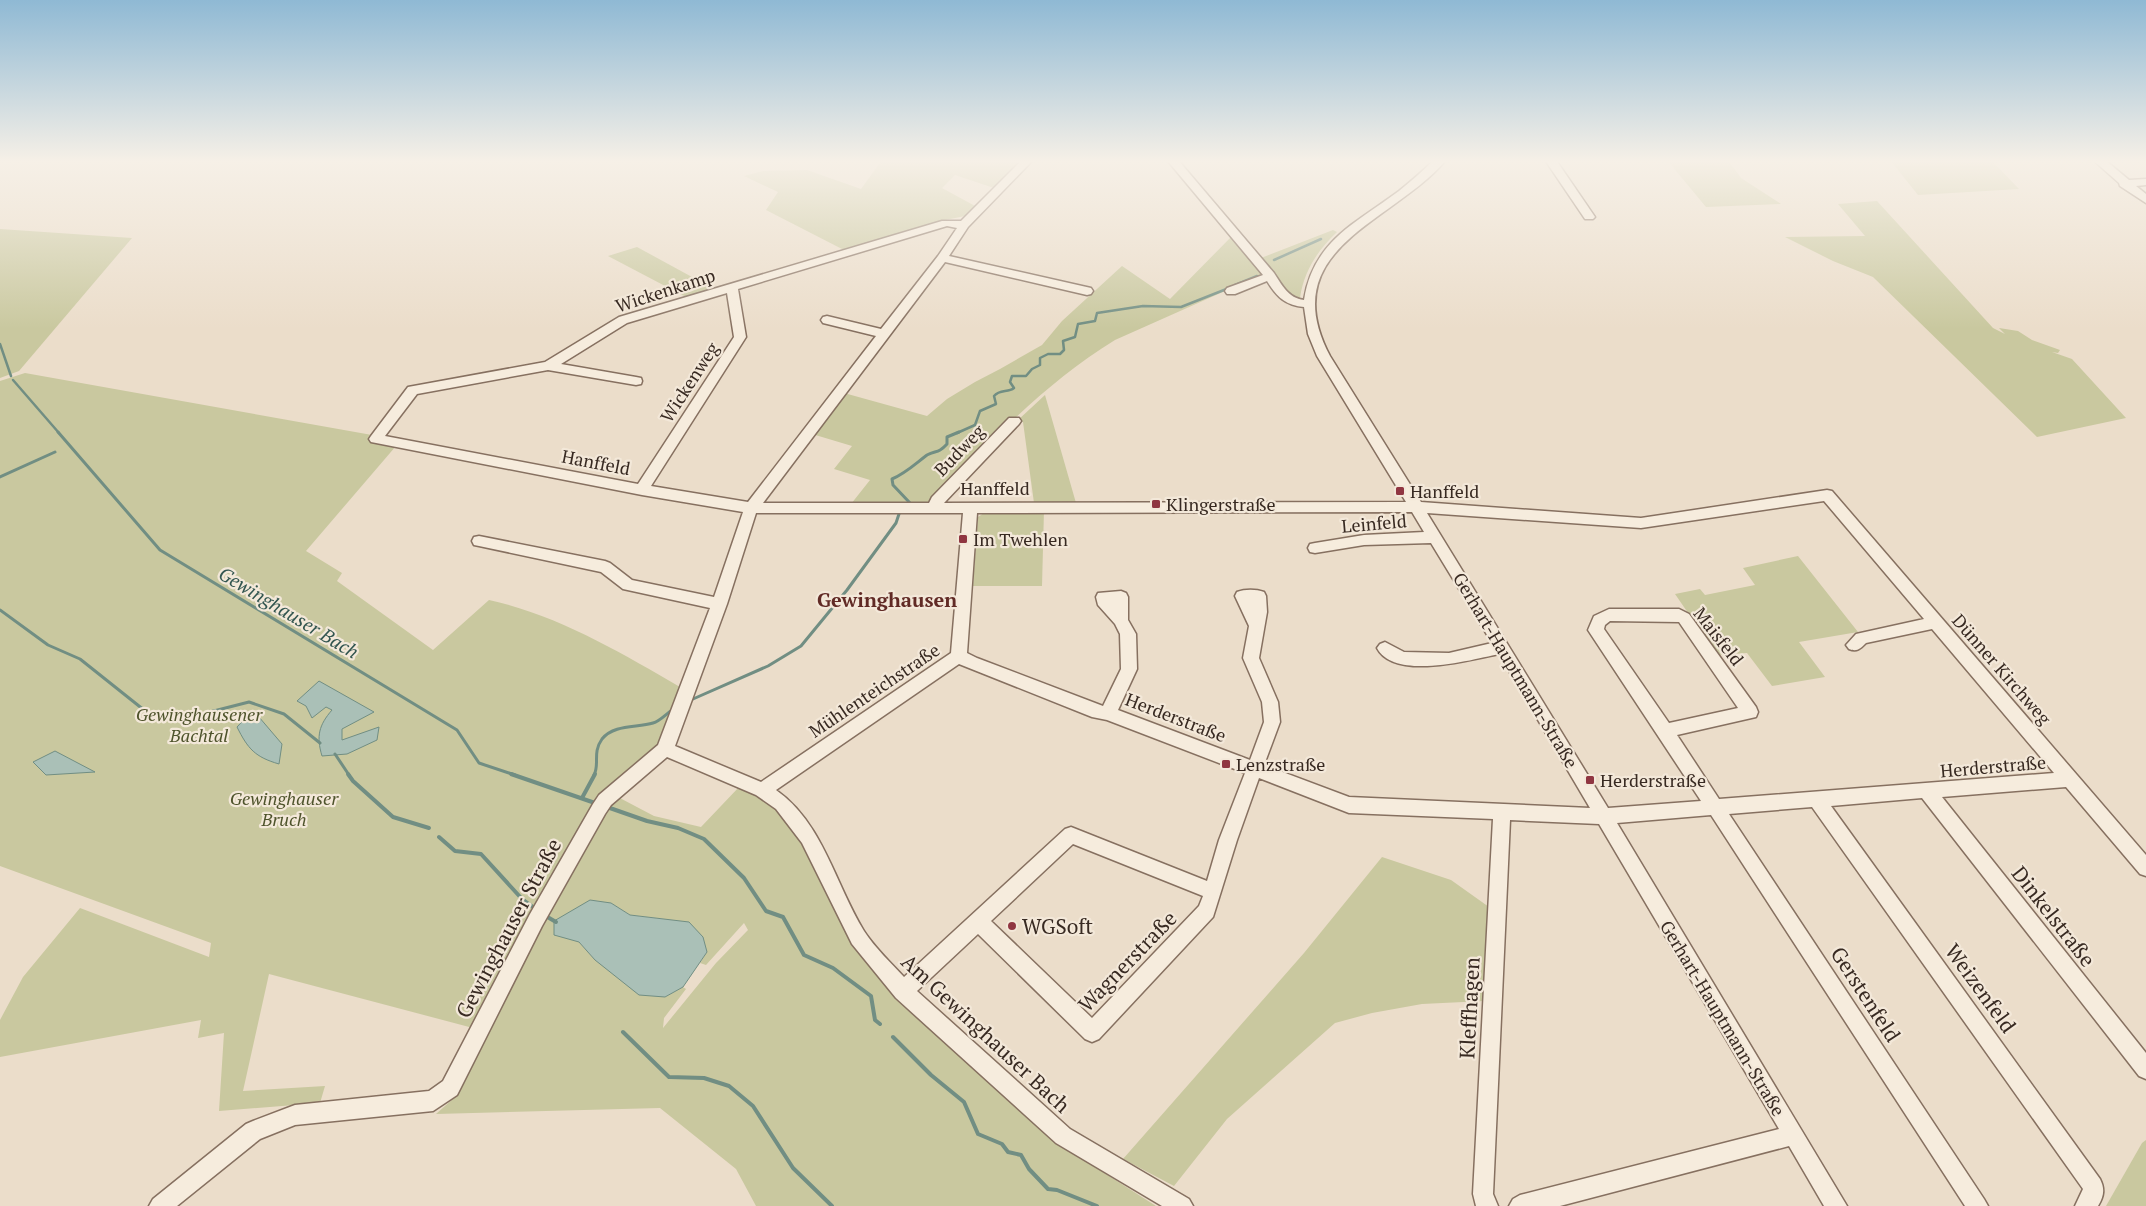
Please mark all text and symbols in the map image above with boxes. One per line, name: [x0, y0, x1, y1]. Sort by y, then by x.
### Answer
street label: Wickenkamp: [612, 263, 718, 317]
street label: Wickenweg: [654, 337, 724, 427]
street label: Budweg: [929, 419, 990, 481]
street label: Hanffeld: [560, 444, 632, 480]
street label: Hanffeld: [960, 476, 1030, 500]
place label: Hanffeld: [1410, 479, 1479, 503]
marker: Hanffeld: [1394, 485, 1406, 497]
place label: Klingerstraße: [1166, 492, 1276, 516]
marker: Klingerstraße: [1150, 498, 1162, 510]
street label: Leinfeld: [1340, 508, 1408, 538]
place label: Im Twehlen: [973, 527, 1068, 551]
marker: Im Twehlen: [957, 533, 969, 545]
water label: Gewinghauser Bach: [214, 560, 364, 664]
street label: Gerhart-Hauptmann-Straße: [1448, 568, 1584, 772]
district label: Gewinghausen: [817, 586, 957, 613]
street label: Maisfeld: [1689, 602, 1749, 670]
street label: Dünner Kirchweg: [1947, 609, 2057, 730]
street label: Mühlenteichstraße: [804, 637, 944, 743]
street label: Herderstraße: [1122, 687, 1230, 747]
park label: Gewinghausener Bachtal: [136, 702, 263, 747]
street label: Herderstraße: [1939, 749, 2047, 783]
place label: Lenzstraße: [1236, 752, 1325, 776]
marker: Lenzstraße: [1220, 758, 1232, 770]
place label: Herderstraße: [1600, 768, 1706, 792]
marker: Herderstraße: [1584, 774, 1596, 786]
park label: Gewinghauser Bruch: [230, 786, 339, 831]
street label: Gewinghauser Straße: [449, 833, 567, 1023]
street label: Dinkelstraße: [2006, 860, 2102, 972]
street label: Wagnerstraße: [1072, 904, 1182, 1018]
place label: WGSoft: [1022, 912, 1093, 940]
street label: Gerhart-Hauptmann-Straße: [1655, 916, 1791, 1120]
marker: WGSoft: [1006, 920, 1018, 932]
street label: Weizenfeld: [1939, 938, 2023, 1038]
street label: Gerstenfeld: [1825, 941, 1907, 1047]
street label: Am Gewinghauser Bach: [896, 947, 1076, 1119]
street label: Kleffhagen: [1452, 956, 1486, 1060]

